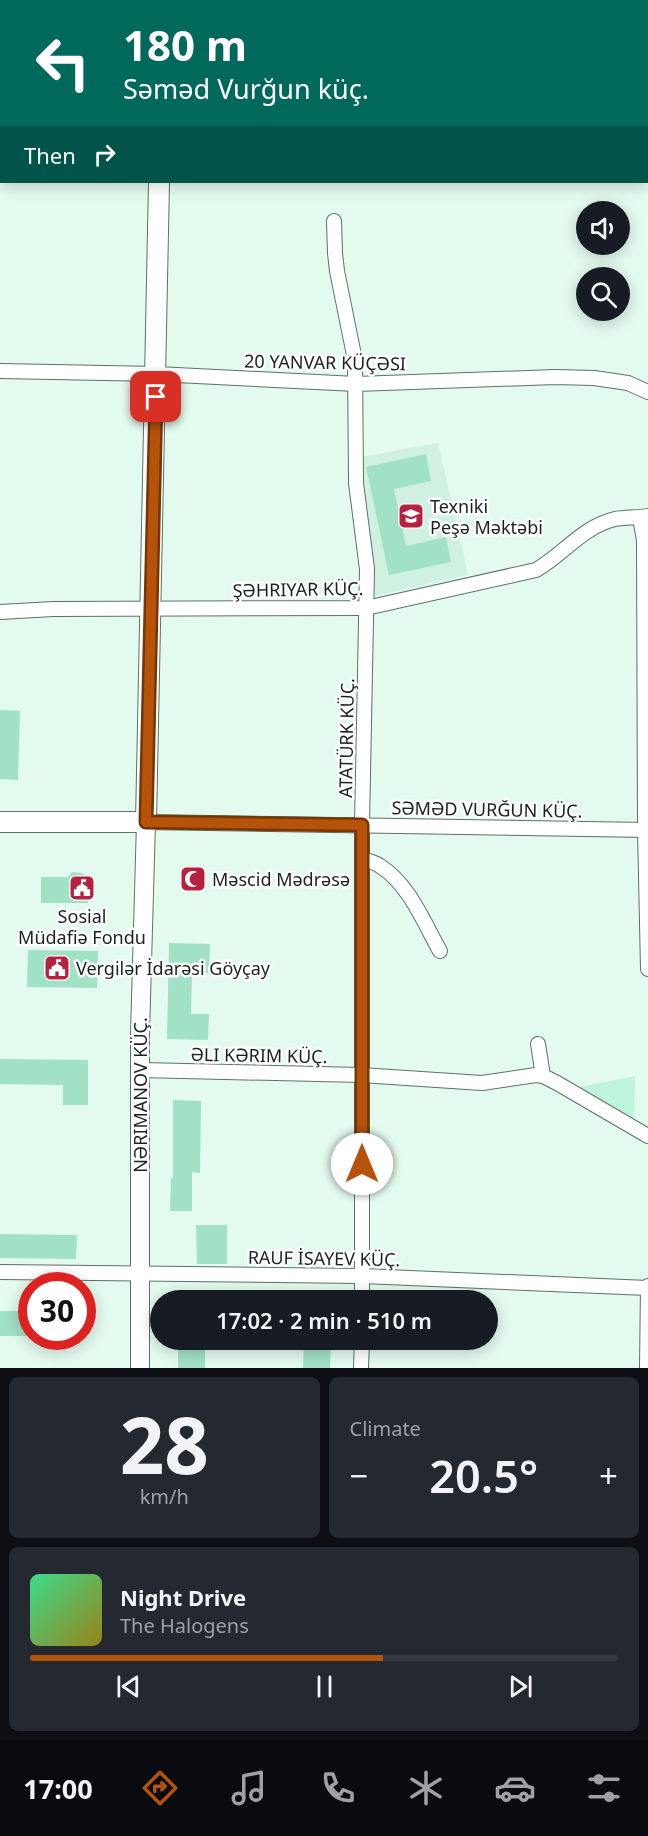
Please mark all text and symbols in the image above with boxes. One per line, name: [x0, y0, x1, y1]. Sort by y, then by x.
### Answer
text: 180 m: [123, 16, 247, 73]
icon: left: [24, 24, 102, 102]
text: Səməd Vurğun küç.: [123, 70, 369, 107]
icon: right: [88, 138, 121, 171]
text: Then: [24, 140, 76, 170]
map controls: [576, 201, 630, 321]
button: sound: [576, 201, 630, 255]
button: search: [576, 267, 630, 321]
street label: 20 YANVAR KÜÇƏSI: [244, 349, 406, 375]
pin: [130, 371, 181, 422]
icon: arrive: [139, 380, 172, 413]
place label: Texniki Peşə Məktəbi: [430, 494, 543, 539]
school or university icon: Texniki Peşə Məktəbi: [396, 501, 426, 531]
street label: ŞƏHRIYAR KÜÇ.: [232, 576, 364, 602]
street label: ATATÜRK KÜÇ.: [333, 678, 359, 798]
street label: SƏMƏD VURĞUN KÜÇ.: [391, 795, 583, 823]
mosque icon: Məscid Mədrəsə: [178, 864, 208, 894]
place label: Məscid Mədrəsə: [212, 867, 350, 891]
public building icon: Sosial Müdafiə Fondu: [67, 873, 97, 903]
place label: Sosial Müdafiə Fondu: [18, 904, 146, 949]
public building icon: Vergilər İdarəsi Göyçay: [42, 953, 72, 983]
place label: Vergilər İdarəsi Göyçay: [76, 956, 271, 980]
street label: NƏRIMANOV KÜÇ.: [128, 1017, 152, 1173]
street label: ƏLI KƏRIM KÜÇ.: [190, 1042, 328, 1068]
position arrow: [330, 1132, 394, 1196]
street label: RAUF İSAYEV KÜÇ.: [248, 1245, 400, 1271]
speed limit sign: 30: [18, 1272, 96, 1350]
text: 17:02 · 2 min · 510 m: [216, 1305, 432, 1335]
text: 28: [120, 1391, 209, 1497]
text: Climate: [350, 1415, 421, 1442]
text: 20.5°: [429, 1445, 538, 1506]
text: −: [350, 1453, 368, 1498]
text: +: [599, 1453, 618, 1498]
text: km/h: [140, 1483, 189, 1510]
text: Night Drive: [120, 1582, 246, 1612]
text: The Halogens: [120, 1612, 249, 1639]
icon: previous: [112, 1670, 145, 1703]
icon: pause: [308, 1670, 341, 1703]
icon: next: [504, 1670, 537, 1703]
icon: directions: [139, 1767, 181, 1809]
icon: music: [228, 1767, 270, 1809]
icon: phone: [317, 1767, 359, 1809]
icon: climate: [405, 1767, 447, 1809]
icon: car: [494, 1767, 536, 1809]
icon: filters: [583, 1767, 625, 1809]
text: 17:00: [23, 1770, 93, 1807]

